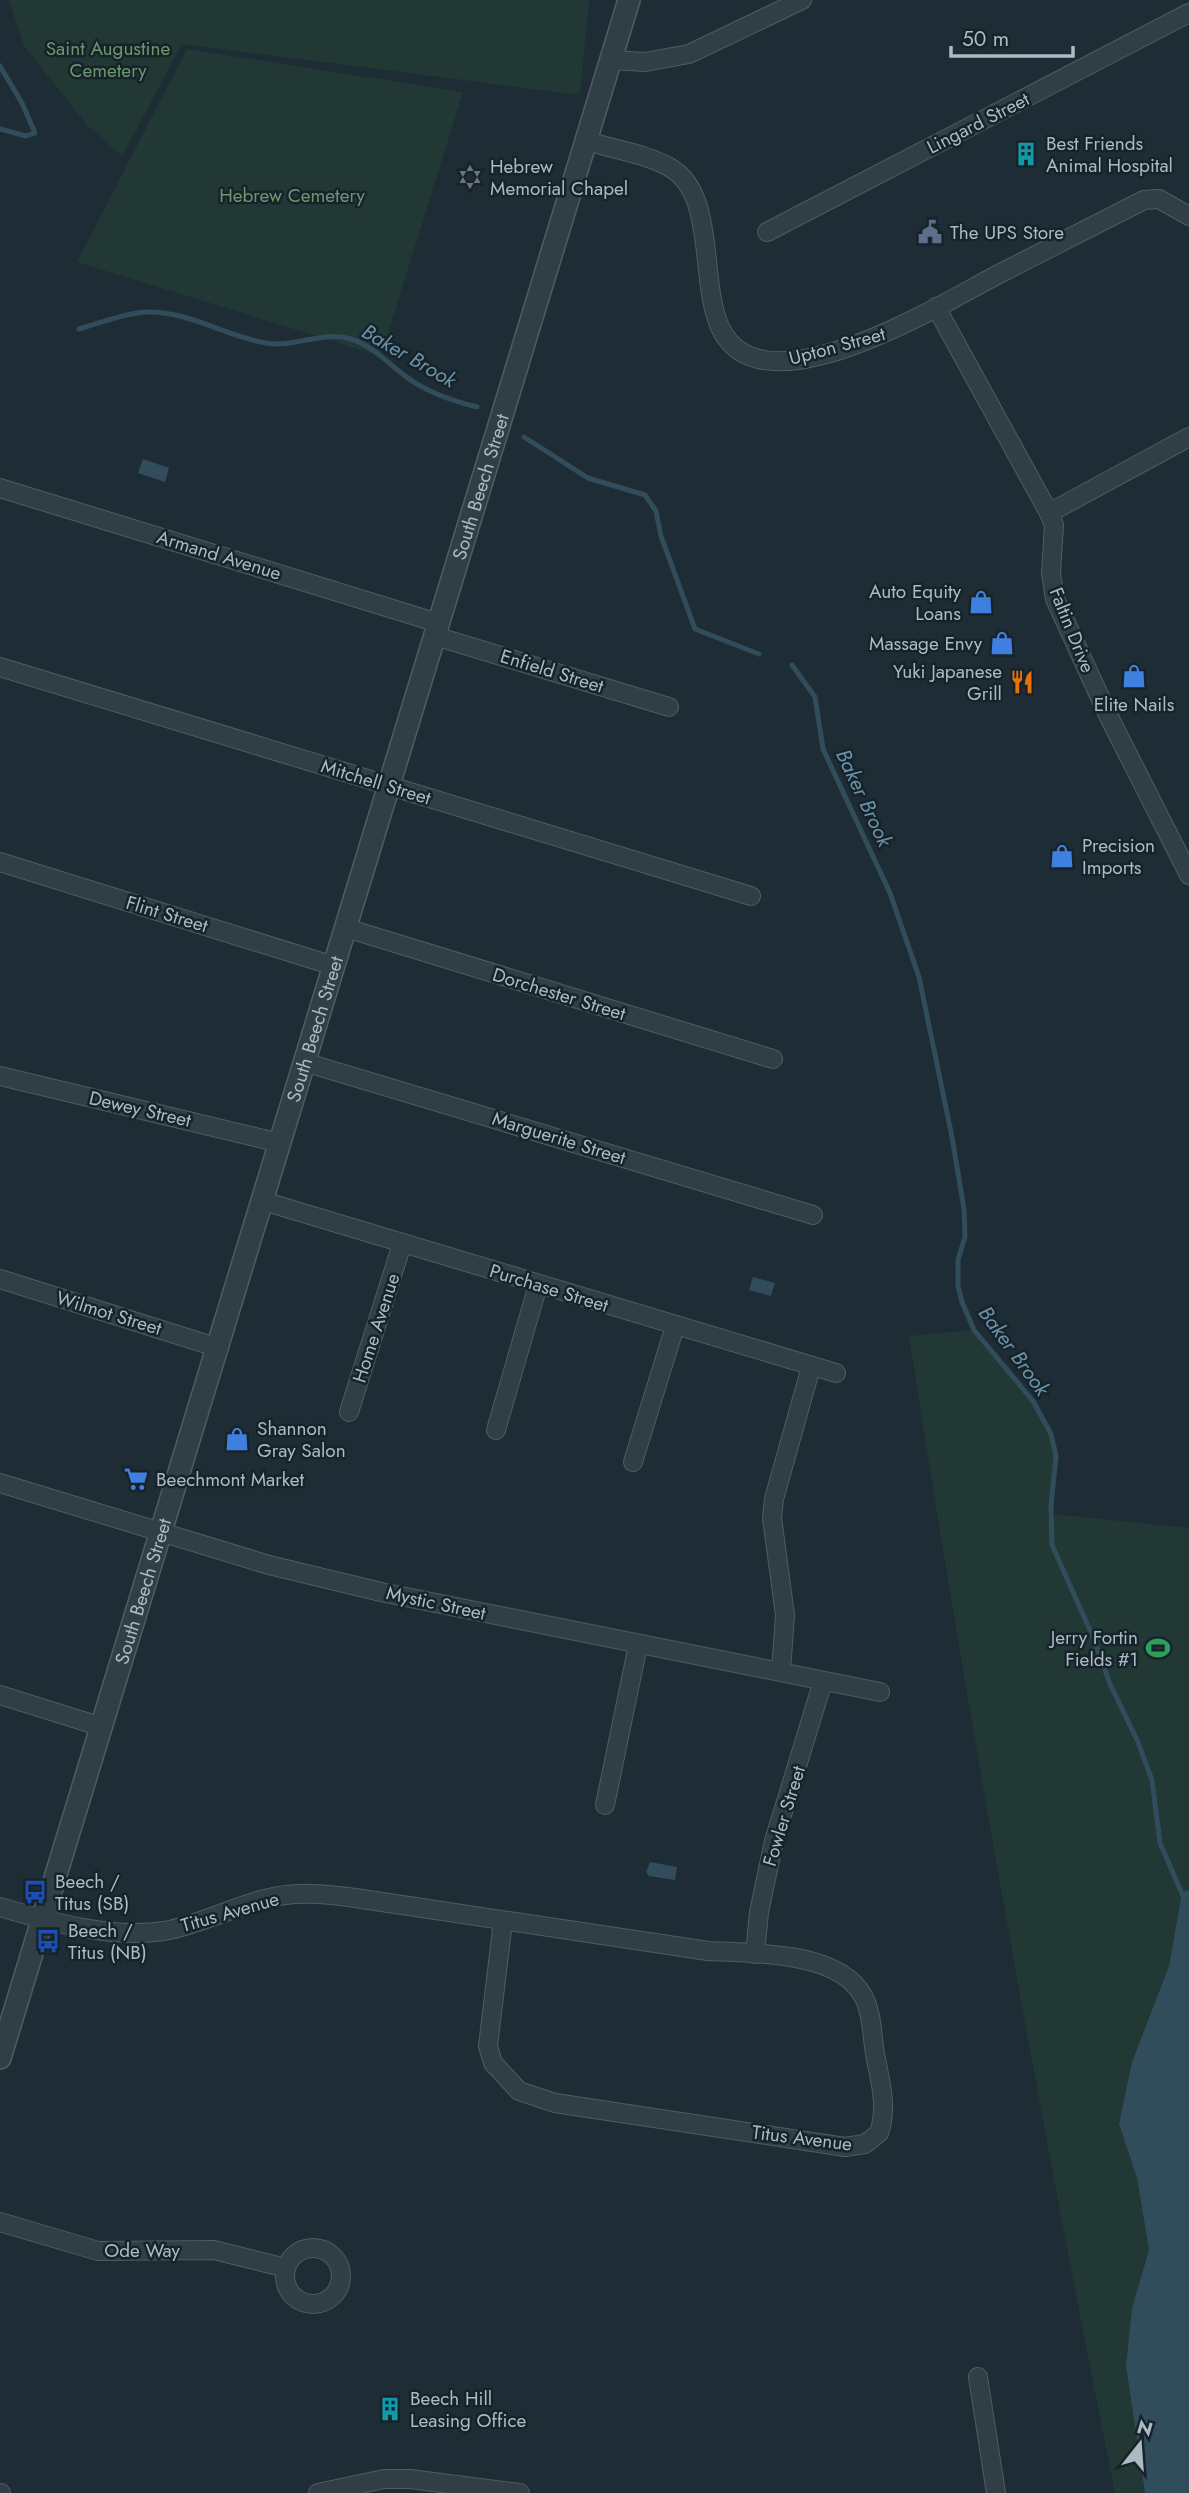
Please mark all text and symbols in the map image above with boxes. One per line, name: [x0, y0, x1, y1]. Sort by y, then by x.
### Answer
scale bar: [951, 14, 1074, 58]
text: 50 m: [962, 24, 1009, 54]
park label: Saint Augustine Cemetery: [46, 35, 171, 84]
street label: Lingard Street: [922, 85, 1034, 160]
place label: Best Friends Animal Hospital: [1046, 130, 1173, 179]
building icon: Best Friends Animal Hospital: [1012, 140, 1040, 168]
place label: Hebrew Memorial Chapel: [490, 153, 628, 202]
synagogue icon: Hebrew Memorial Chapel: [456, 163, 484, 191]
park label: Hebrew Cemetery: [219, 182, 366, 209]
public building icon: The UPS Store: [916, 218, 944, 246]
place label: The UPS Store: [950, 219, 1064, 246]
water label: Baker Brook: [356, 317, 463, 396]
street label: Upton Street: [786, 320, 889, 372]
street label: South Beech Street: [445, 410, 515, 563]
street label: Armand Avenue: [154, 523, 285, 587]
place label: Auto Equity Loans: [869, 578, 962, 627]
street label: Faltin Drive: [1043, 583, 1101, 677]
shop icon: Auto Equity Loans: [967, 588, 995, 616]
shop icon: Massage Envy: [988, 629, 1016, 657]
place label: Massage Envy: [869, 630, 983, 657]
street label: Enfield Street: [497, 642, 607, 700]
place label: Yuki Japanese Grill: [893, 658, 1002, 707]
shop icon: Elite Nails: [1120, 662, 1148, 690]
restaurant icon: Yuki Japanese Grill: [1008, 668, 1036, 696]
place label: Elite Nails: [1094, 691, 1175, 718]
water label: Baker Brook: [828, 744, 900, 853]
street label: Mitchell Street: [318, 752, 435, 812]
place label: Precision Imports: [1082, 832, 1155, 881]
shop icon: Precision Imports: [1048, 842, 1076, 870]
street label: Flint Street: [123, 889, 212, 939]
street label: South Beech Street: [279, 952, 350, 1105]
street label: Dorchester Street: [489, 961, 629, 1027]
street label: Dewey Street: [86, 1084, 194, 1134]
street label: Marguerite Street: [489, 1105, 629, 1171]
street label: Purchase Street: [486, 1257, 612, 1319]
street label: Home Avenue: [346, 1270, 406, 1386]
street label: Wilmot Street: [53, 1284, 165, 1342]
water label: Baker Brook: [971, 1300, 1058, 1403]
place label: Shannon Gray Salon: [257, 1415, 346, 1464]
shop icon: Shannon Gray Salon: [223, 1425, 251, 1453]
supermarket icon: Beechmont Market: [122, 1465, 150, 1493]
place label: Beechmont Market: [156, 1466, 305, 1493]
street label: South Beech Street: [108, 1515, 178, 1668]
street label: Mystic Street: [384, 1579, 489, 1627]
place label: Jerry Fortin Fields #1: [1048, 1624, 1138, 1673]
sports icon: Jerry Fortin Fields #1: [1144, 1634, 1172, 1662]
street label: Fowler Street: [756, 1762, 812, 1870]
place label: Beech / Titus (SB): [55, 1868, 129, 1917]
bus stop icon: Beech / Titus (SB): [21, 1878, 49, 1906]
street label: Titus Avenue: [178, 1885, 282, 1939]
place label: Beech / Titus (NB): [68, 1917, 147, 1966]
bus stop icon: Beech / Titus (NB): [34, 1927, 62, 1955]
street label: Titus Avenue: [750, 2118, 854, 2158]
street label: Ode Way: [104, 2237, 180, 2264]
place label: Beech Hill Leasing Office: [410, 2385, 526, 2434]
building icon: Beech Hill Leasing Office: [376, 2395, 404, 2423]
north arrow: [1105, 2409, 1175, 2479]
text: N: [1134, 2413, 1156, 2443]

